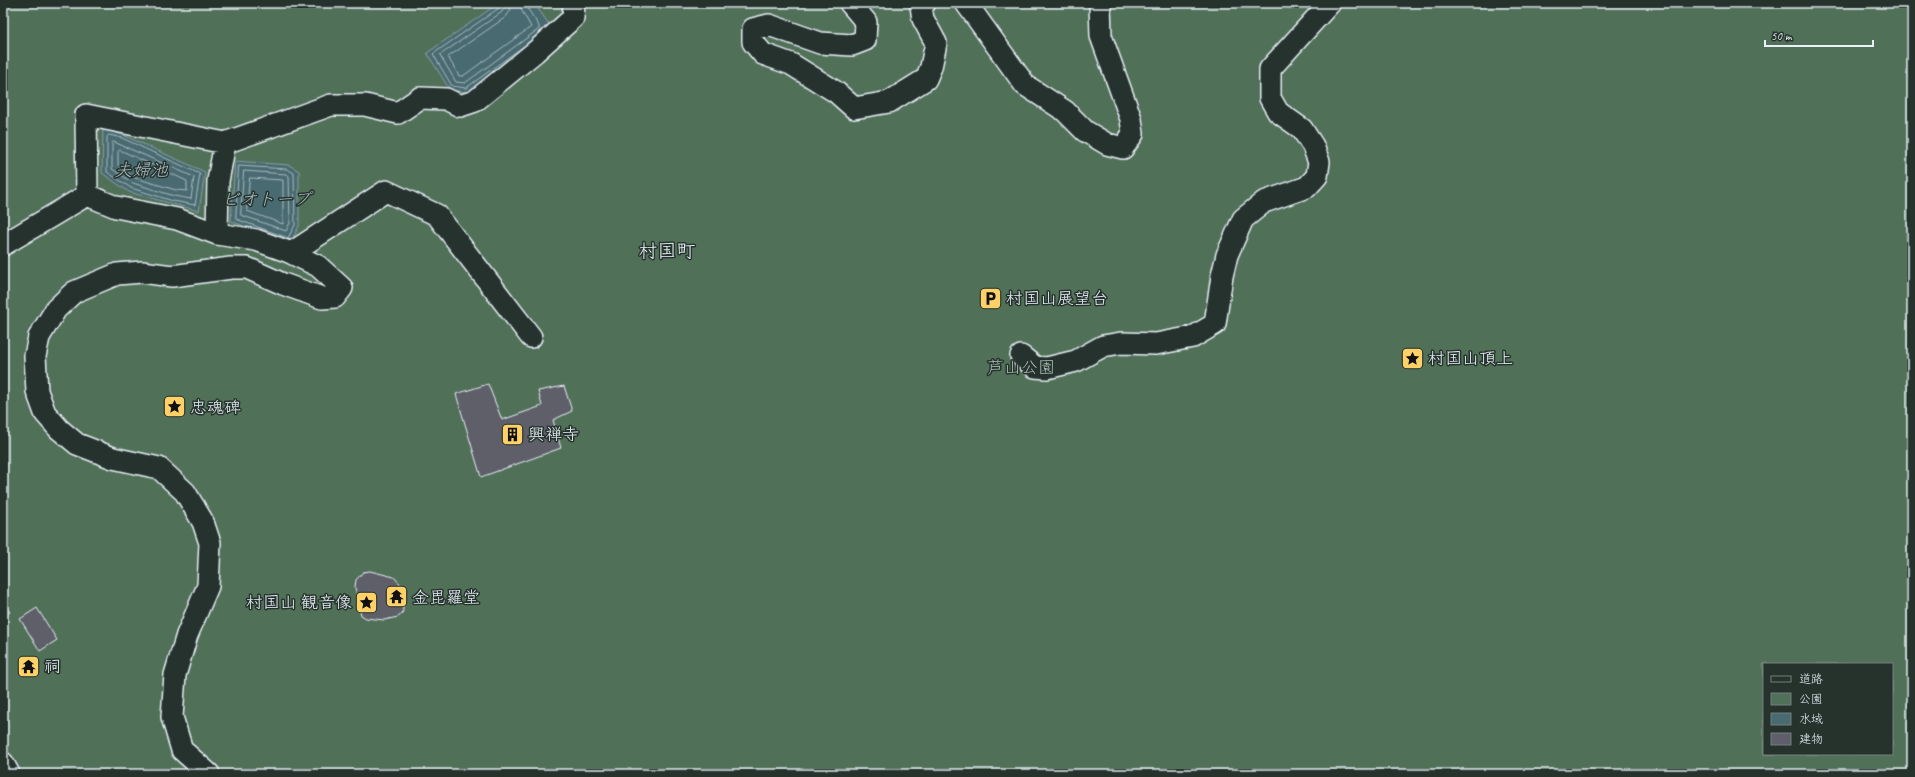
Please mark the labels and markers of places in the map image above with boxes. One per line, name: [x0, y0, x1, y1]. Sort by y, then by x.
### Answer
parking icon: 村国山展望台: [977, 285, 1003, 311]
place label: 村国山展望台: [1006, 288, 1108, 309]
place icon: 村国山頂上: [1400, 345, 1426, 371]
place label: 村国山頂上: [1428, 348, 1513, 369]
place icon: 忠魂碑: [161, 394, 187, 420]
place label: 忠魂碑: [190, 397, 241, 418]
building icon: 興禅寺: [499, 421, 525, 447]
place label: 興禅寺: [528, 424, 579, 445]
temple icon: 金毘羅堂: [384, 584, 410, 610]
place label: 金毘羅堂: [412, 587, 480, 608]
place icon: 村国山 観音像: [354, 589, 380, 615]
place label: 村国山 観音像: [246, 592, 352, 613]
temple icon: 祠: [15, 653, 41, 679]
place label: 祠: [44, 656, 61, 677]

